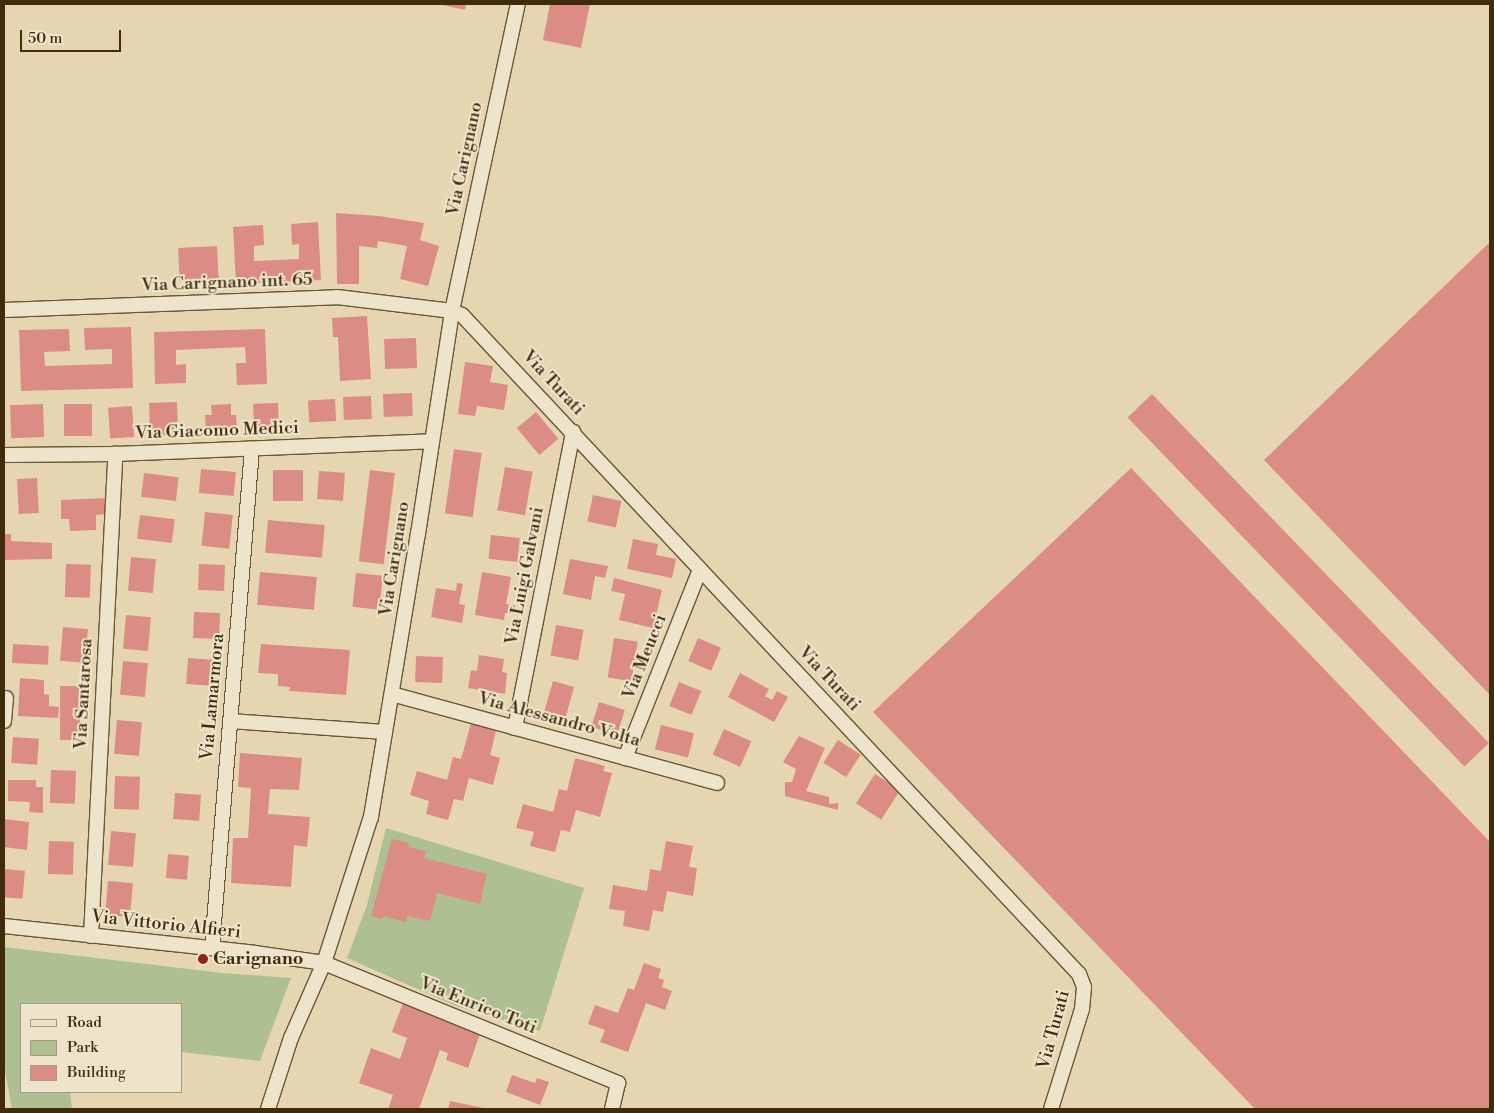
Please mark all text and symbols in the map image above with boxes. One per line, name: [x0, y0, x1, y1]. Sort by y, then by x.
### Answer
scale bar: [22, 20, 124, 52]
text: 50 m: [28, 29, 62, 48]
street label: Via Carignano: [442, 100, 488, 218]
street label: Via Carignano int. 65: [141, 269, 313, 297]
street label: Via Turati: [517, 346, 589, 420]
street label: Via Giacomo Medici: [135, 417, 299, 445]
street label: Via Carignano: [375, 500, 415, 618]
street label: Via Luigi Galvani: [501, 505, 549, 647]
street label: Via Meucci: [618, 611, 672, 703]
street label: Via Lamarmora: [197, 633, 229, 761]
street label: Via Santarosa: [70, 638, 98, 750]
street label: Via Turati: [793, 642, 865, 716]
street label: Via Alessandro Volta: [476, 688, 642, 752]
street label: Via Vittorio Alfieri: [90, 906, 242, 944]
place label: Carignano: [213, 948, 303, 970]
marker: Carignano: [197, 953, 209, 965]
street label: Via Enrico Toti: [416, 973, 540, 1039]
street label: Via Turati: [1033, 988, 1075, 1072]
legend: [20, 1003, 182, 1093]
text: Road: [67, 1013, 102, 1032]
text: Park: [67, 1038, 98, 1057]
text: Building: [67, 1063, 126, 1082]

